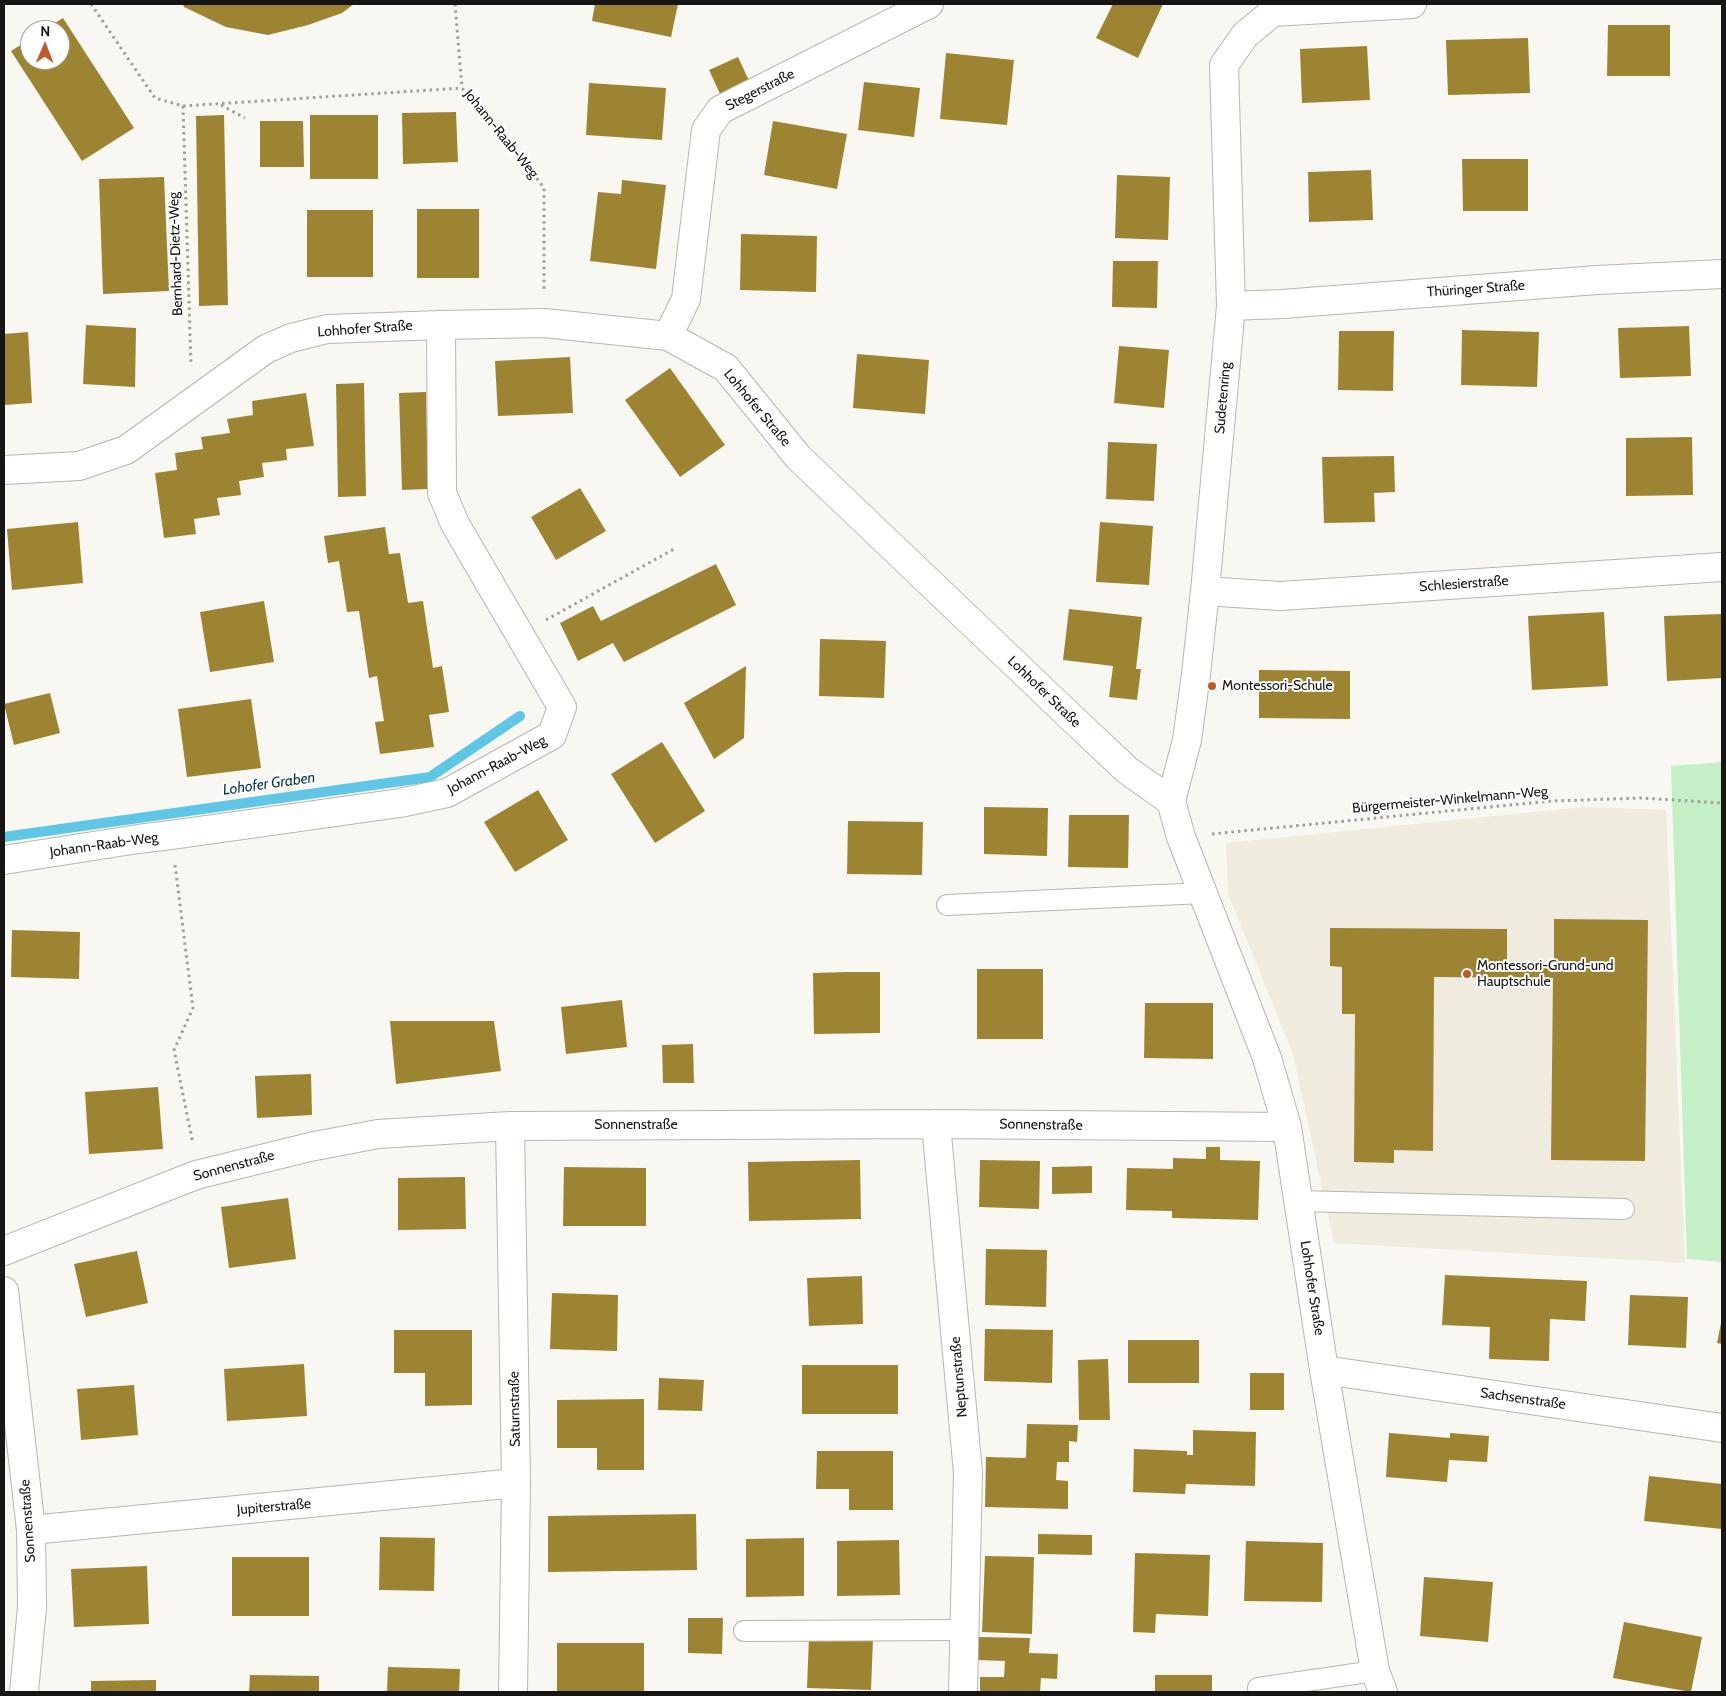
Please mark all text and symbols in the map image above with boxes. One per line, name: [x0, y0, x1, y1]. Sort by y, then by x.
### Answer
north arrow: [20, 20, 70, 70]
text: N: [40, 22, 50, 40]
street label: Stegerstraße: [723, 65, 797, 115]
street label: Johann-Raab-Weg: [460, 86, 542, 182]
street label: Bernhard-Dietz-Weg: [165, 192, 187, 316]
street label: Thüringer Straße: [1426, 277, 1526, 301]
street label: Lohhofer Straße: [317, 317, 413, 341]
street label: Sudetenring: [1211, 361, 1235, 435]
street label: Lohhofer Straße: [720, 366, 794, 450]
street label: Schlesierstraße: [1419, 572, 1509, 596]
street label: Lohhofer Straße: [1004, 653, 1084, 731]
place label: Montessori-Schule: [1222, 678, 1333, 694]
marker: Montessori-Schule: [1206, 680, 1218, 692]
street label: Johann-Raab-Weg: [445, 732, 549, 798]
water label: Lohofer Graben: [222, 769, 316, 799]
street label: Bürgermeister-Winkelmann-Weg: [1352, 783, 1548, 817]
street label: Johann-Raab-Weg: [49, 829, 159, 861]
place label: Montessori-Grund-und Hauptschule: [1477, 958, 1614, 990]
marker: Montessori-Grund-und Hauptschule: [1461, 968, 1473, 980]
street label: Sonnenstraße: [999, 1116, 1083, 1134]
street label: Sonnenstraße: [594, 1117, 678, 1133]
street label: Sonnenstraße: [192, 1147, 276, 1185]
street label: Lohhofer Straße: [1296, 1240, 1328, 1336]
street label: Neptunstraße: [947, 1336, 971, 1418]
street label: Saturnstraße: [506, 1371, 524, 1447]
street label: Sachsenstraße: [1479, 1385, 1567, 1413]
street label: Sonnenstraße: [17, 1479, 39, 1563]
street label: Jupiterstraße: [236, 1495, 312, 1519]

